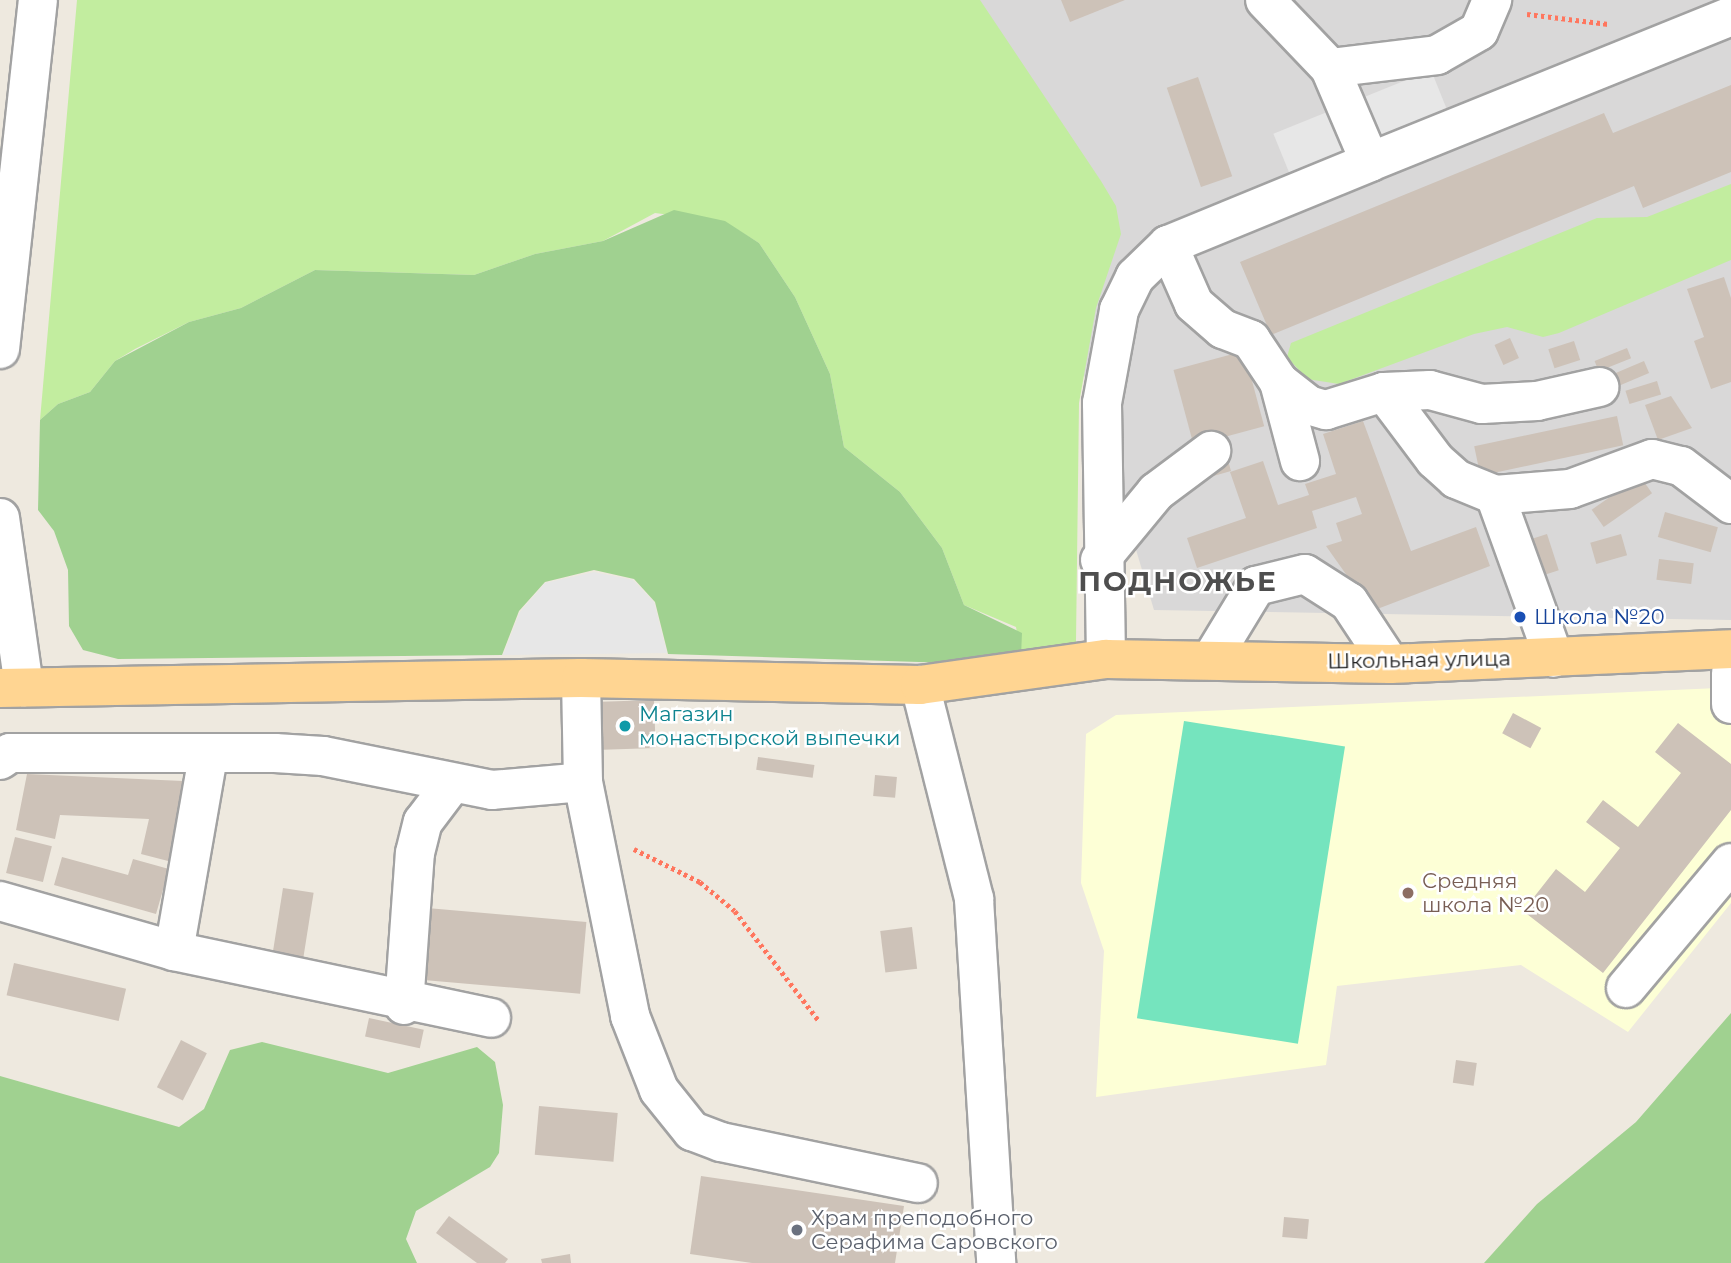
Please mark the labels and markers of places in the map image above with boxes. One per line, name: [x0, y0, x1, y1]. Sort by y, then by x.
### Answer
place label: Школа №20: [1534, 604, 1665, 630]
marker: Школа №20: [1512, 609, 1528, 625]
place label: Магазин монастырской выпечки: [639, 701, 900, 751]
marker: Магазин монастырской выпечки: [617, 718, 633, 734]
place label: Средняя школа №20: [1422, 868, 1549, 918]
marker: Средняя школа №20: [1400, 885, 1416, 901]
place label: Храм преподобного Серафима Саровского: [811, 1205, 1058, 1255]
marker: Храм преподобного Серафима Саровского: [789, 1222, 805, 1238]

